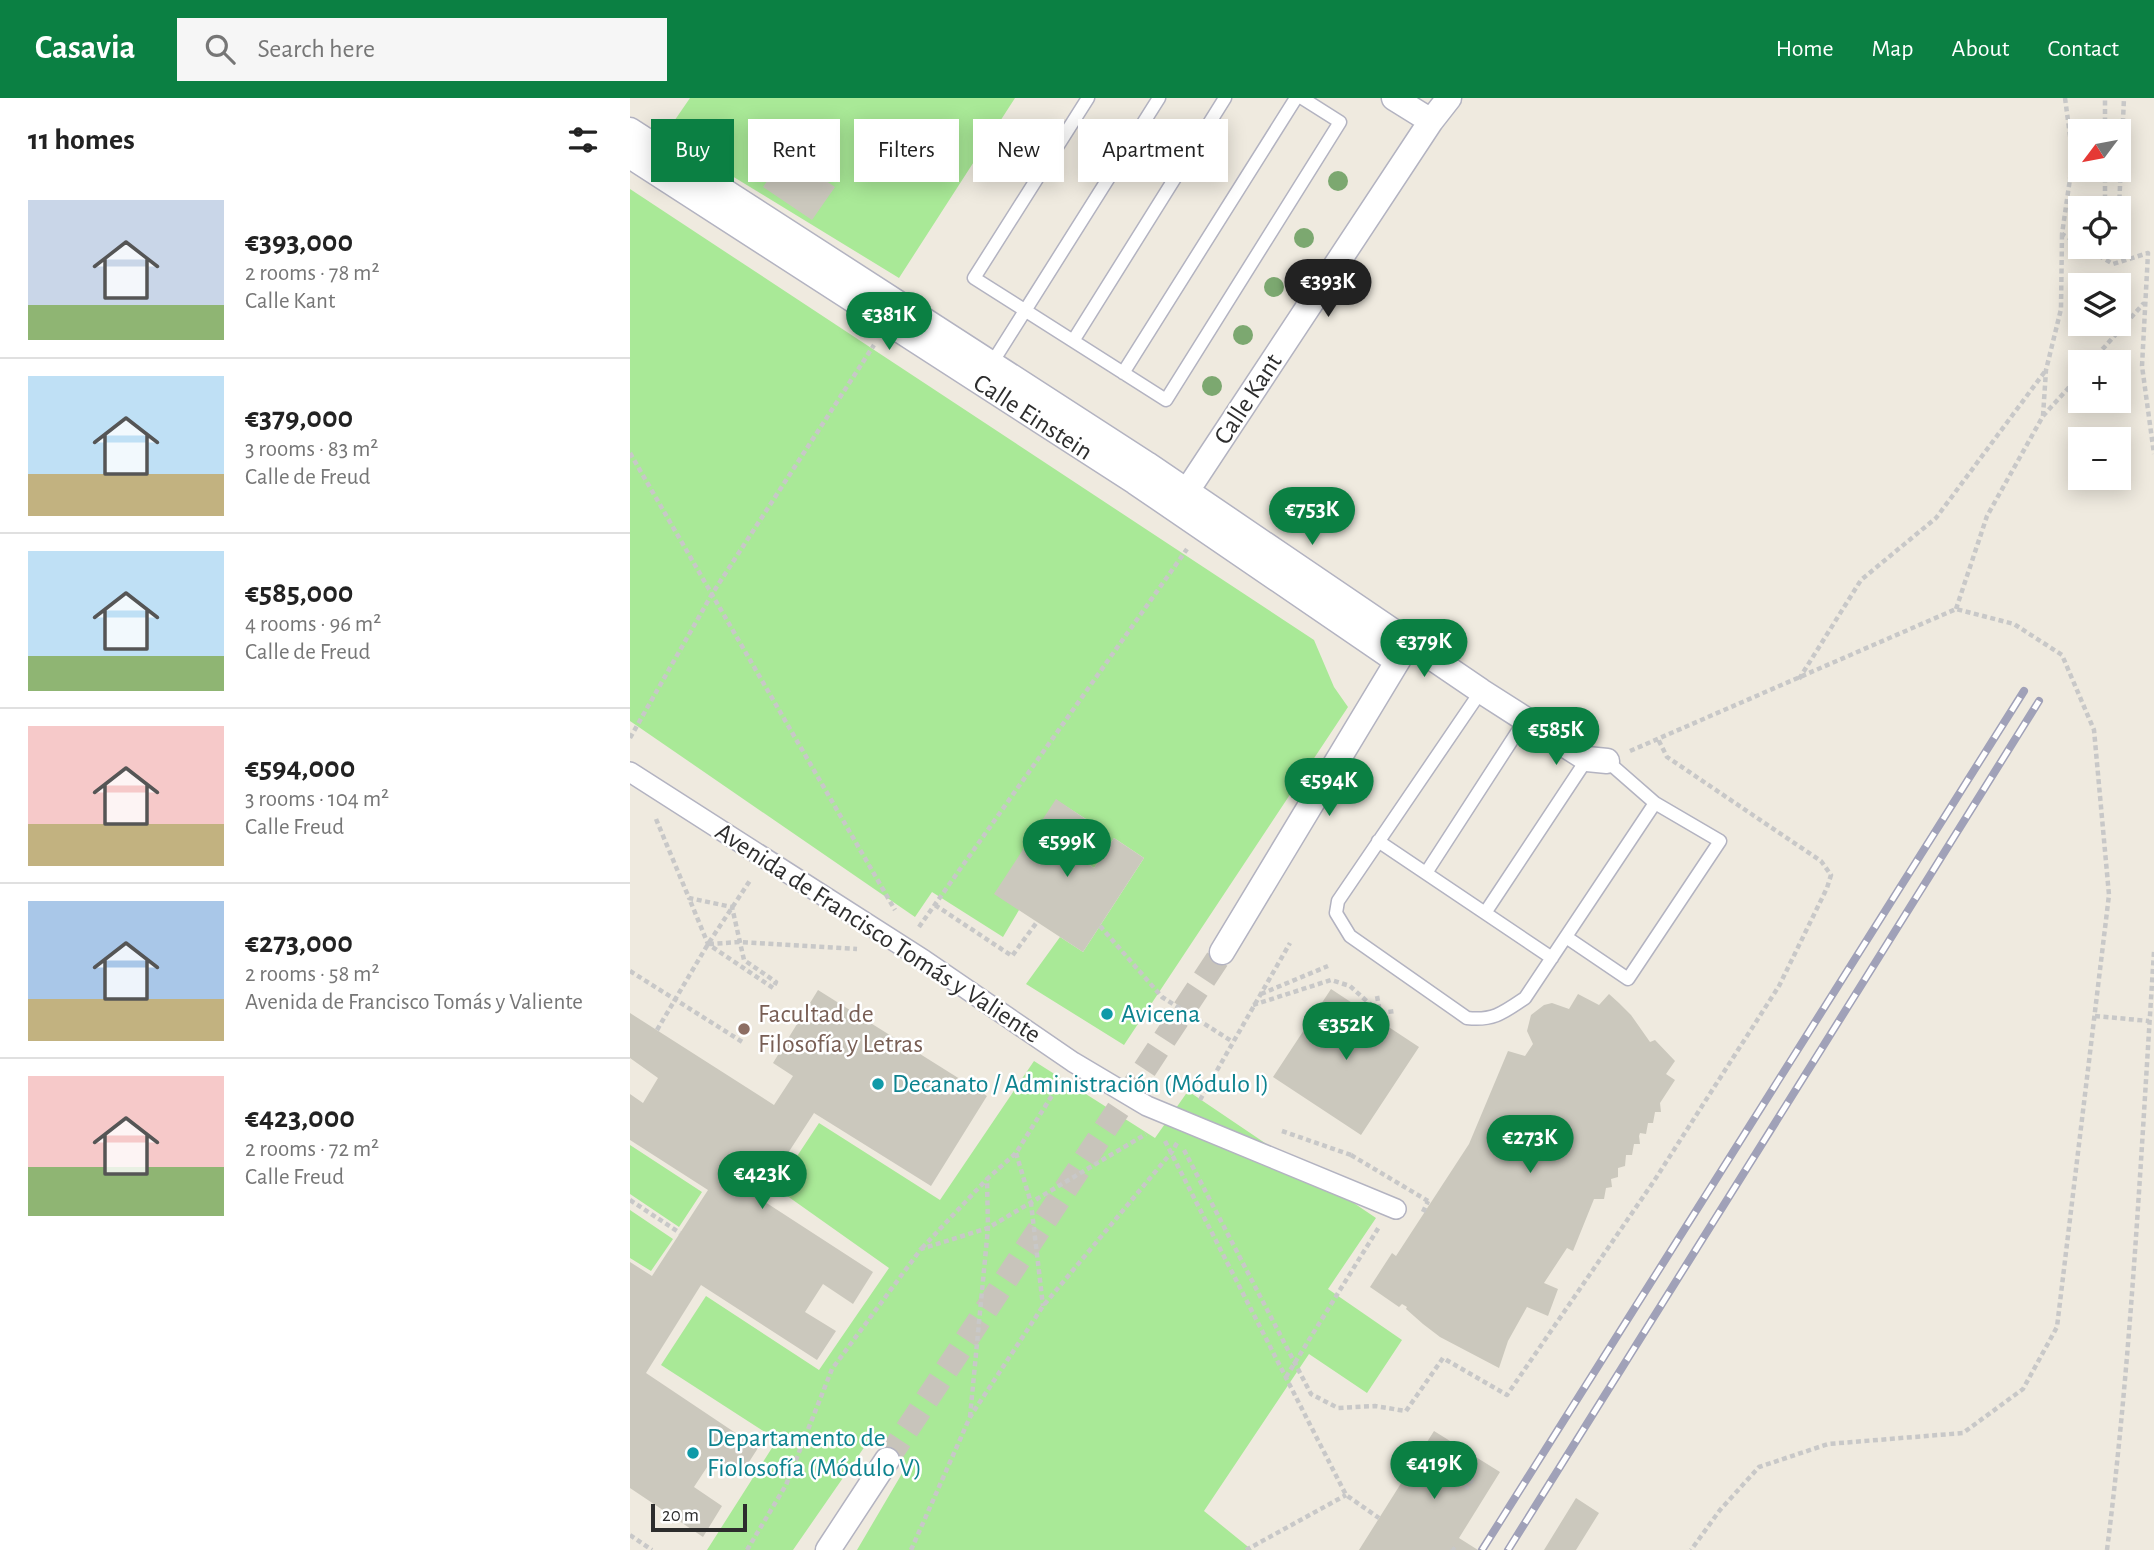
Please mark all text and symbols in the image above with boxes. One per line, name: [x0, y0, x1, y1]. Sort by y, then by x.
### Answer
search box: [177, 18, 667, 81]
icon: search: [201, 30, 239, 68]
text: Casavia: [35, 32, 135, 65]
text: Search here: [257, 36, 375, 62]
text: Home: [1776, 37, 1834, 61]
text: Map: [1872, 37, 1914, 61]
text: About: [1952, 37, 2009, 61]
text: Contact: [2047, 37, 2119, 61]
chip: Buy: [651, 119, 734, 182]
chip: Rent: [748, 119, 840, 182]
chip: Filters: [854, 119, 959, 182]
chip: New: [973, 119, 1064, 182]
chip: Apartment: [1078, 119, 1228, 182]
north arrow: [2068, 119, 2132, 182]
map controls: [2068, 119, 2131, 490]
icon: filters: [564, 121, 602, 159]
text: 11 homes: [28, 125, 135, 155]
button: locate: [2068, 196, 2131, 259]
text: €393,000: [245, 227, 353, 257]
icon: home: [84, 228, 168, 312]
pin: €393K: [1279, 260, 1377, 319]
text: 2 rooms · 78 m²: [245, 262, 380, 285]
text: €393K: [1300, 270, 1356, 293]
button: layers: [2068, 273, 2131, 336]
text: Calle Kant: [245, 290, 335, 313]
pin: €381K: [840, 292, 938, 352]
text: €381K: [862, 303, 916, 326]
street label: Calle Kant: [1209, 349, 1287, 449]
button: +: [2068, 350, 2131, 413]
street label: Calle Einstein: [969, 369, 1097, 465]
text: €379,000: [245, 403, 353, 433]
icon: home: [84, 404, 168, 488]
button: −: [2068, 427, 2131, 490]
text: 3 rooms · 83 m²: [245, 438, 378, 461]
text: Calle de Freud: [245, 466, 370, 489]
pin: €753K: [1263, 488, 1361, 547]
text: €753K: [1285, 498, 1339, 521]
text: €585,000: [245, 578, 353, 608]
icon: home: [84, 579, 168, 663]
text: 4 rooms · 96 m²: [245, 613, 381, 636]
pin: €379K: [1375, 620, 1473, 679]
text: €379K: [1396, 630, 1452, 653]
text: Calle de Freud: [245, 641, 370, 664]
pin: €585K: [1507, 708, 1605, 767]
text: €585K: [1528, 718, 1584, 741]
text: €594,000: [245, 753, 355, 783]
icon: home: [84, 754, 168, 838]
pin: €594K: [1280, 758, 1378, 818]
text: €594K: [1301, 769, 1357, 792]
text: 3 rooms · 104 m²: [245, 788, 389, 811]
text: Calle Freud: [245, 816, 344, 839]
street label: Avenida de Francisco Tomás y Valiente: [711, 818, 1045, 1048]
pin: €599K: [1018, 820, 1116, 879]
text: €599K: [1039, 830, 1095, 853]
text: €273,000: [245, 928, 353, 958]
icon: home: [84, 929, 168, 1013]
text: 2 rooms · 58 m²: [245, 963, 380, 986]
text: Avenida de Francisco Tomás y Valiente: [245, 991, 583, 1014]
place label: Facultad de Filosofía y Letras: [758, 1001, 923, 1057]
place label: Avicena: [1121, 1001, 1200, 1027]
pin: €352K: [1297, 1002, 1395, 1062]
marker: Avicena: [1099, 1006, 1115, 1022]
text: €352K: [1319, 1013, 1373, 1036]
marker: Facultad de Filosofía y Letras: [736, 1021, 752, 1037]
place label: Decanato / Administración (Módulo I): [892, 1071, 1269, 1097]
marker: Decanato / Administración (Módulo I): [870, 1076, 886, 1092]
text: €423,000: [245, 1103, 355, 1133]
icon: home: [84, 1104, 168, 1188]
pin: €273K: [1481, 1116, 1579, 1175]
text: €273K: [1503, 1126, 1557, 1149]
text: 2 rooms · 72 m²: [245, 1138, 379, 1161]
pin: €423K: [713, 1152, 811, 1211]
text: €423K: [734, 1162, 790, 1185]
text: Calle Freud: [245, 1166, 344, 1189]
place label: Departamento de Fiolosofía (Módulo V): [707, 1425, 922, 1481]
pin: €419K: [1385, 1442, 1483, 1501]
marker: Departamento de Fiolosofía (Módulo V): [685, 1445, 701, 1461]
text: €419K: [1406, 1452, 1462, 1475]
scale bar: [651, 1501, 747, 1533]
text: 20 m: [662, 1506, 699, 1525]

